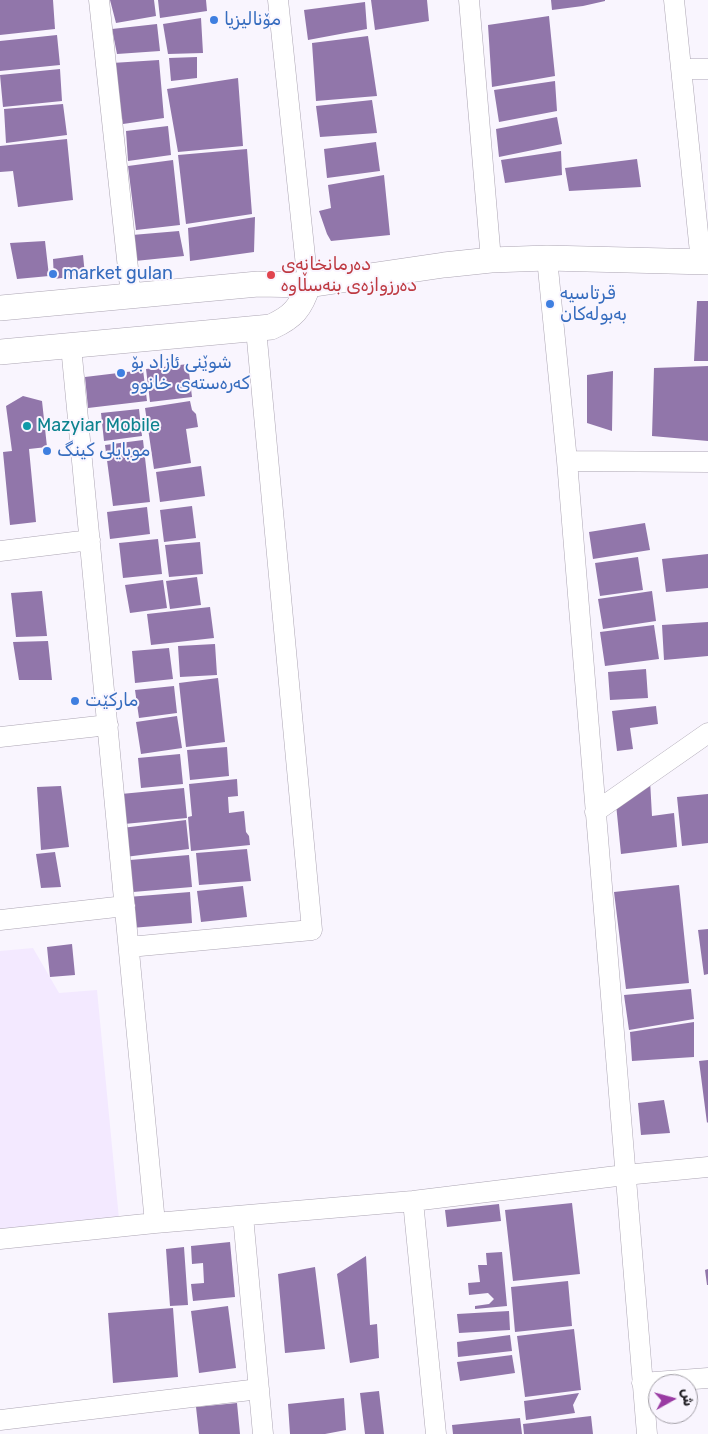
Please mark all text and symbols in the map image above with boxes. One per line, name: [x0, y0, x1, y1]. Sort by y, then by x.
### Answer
place label: مۆنالیزیا: [224, 9, 281, 31]
marker: مۆنالیزیا: [208, 14, 220, 26]
place label: دەرمانخانەی دەرزوازەی بنەسڵاوە: [281, 254, 417, 296]
place label: market gulan: [63, 263, 173, 285]
marker: market gulan: [47, 268, 59, 280]
marker: دەرمانخانەی دەرزوازەی بنەسڵاوە: [265, 269, 277, 281]
place label: قرتاسیە بەبولەکان: [560, 283, 627, 326]
marker: قرتاسیە بەبولەکان: [544, 298, 556, 310]
place label: شوێنی ئازاد بۆ كەرەستەی خانوو: [131, 352, 250, 394]
marker: شوێنی ئازاد بۆ كەرەستەی خانوو: [115, 367, 127, 379]
place label: Mazyiar Mobile: [37, 415, 160, 437]
marker: Mazyiar Mobile: [21, 420, 33, 432]
place label: موبايلى كينگ: [57, 440, 150, 462]
marker: موبايلى كينگ: [41, 445, 53, 457]
place label: ماركێت: [85, 690, 138, 712]
marker: ماركێت: [69, 695, 81, 707]
north arrow: [648, 1374, 698, 1424]
text: ش: [678, 1387, 697, 1407]

